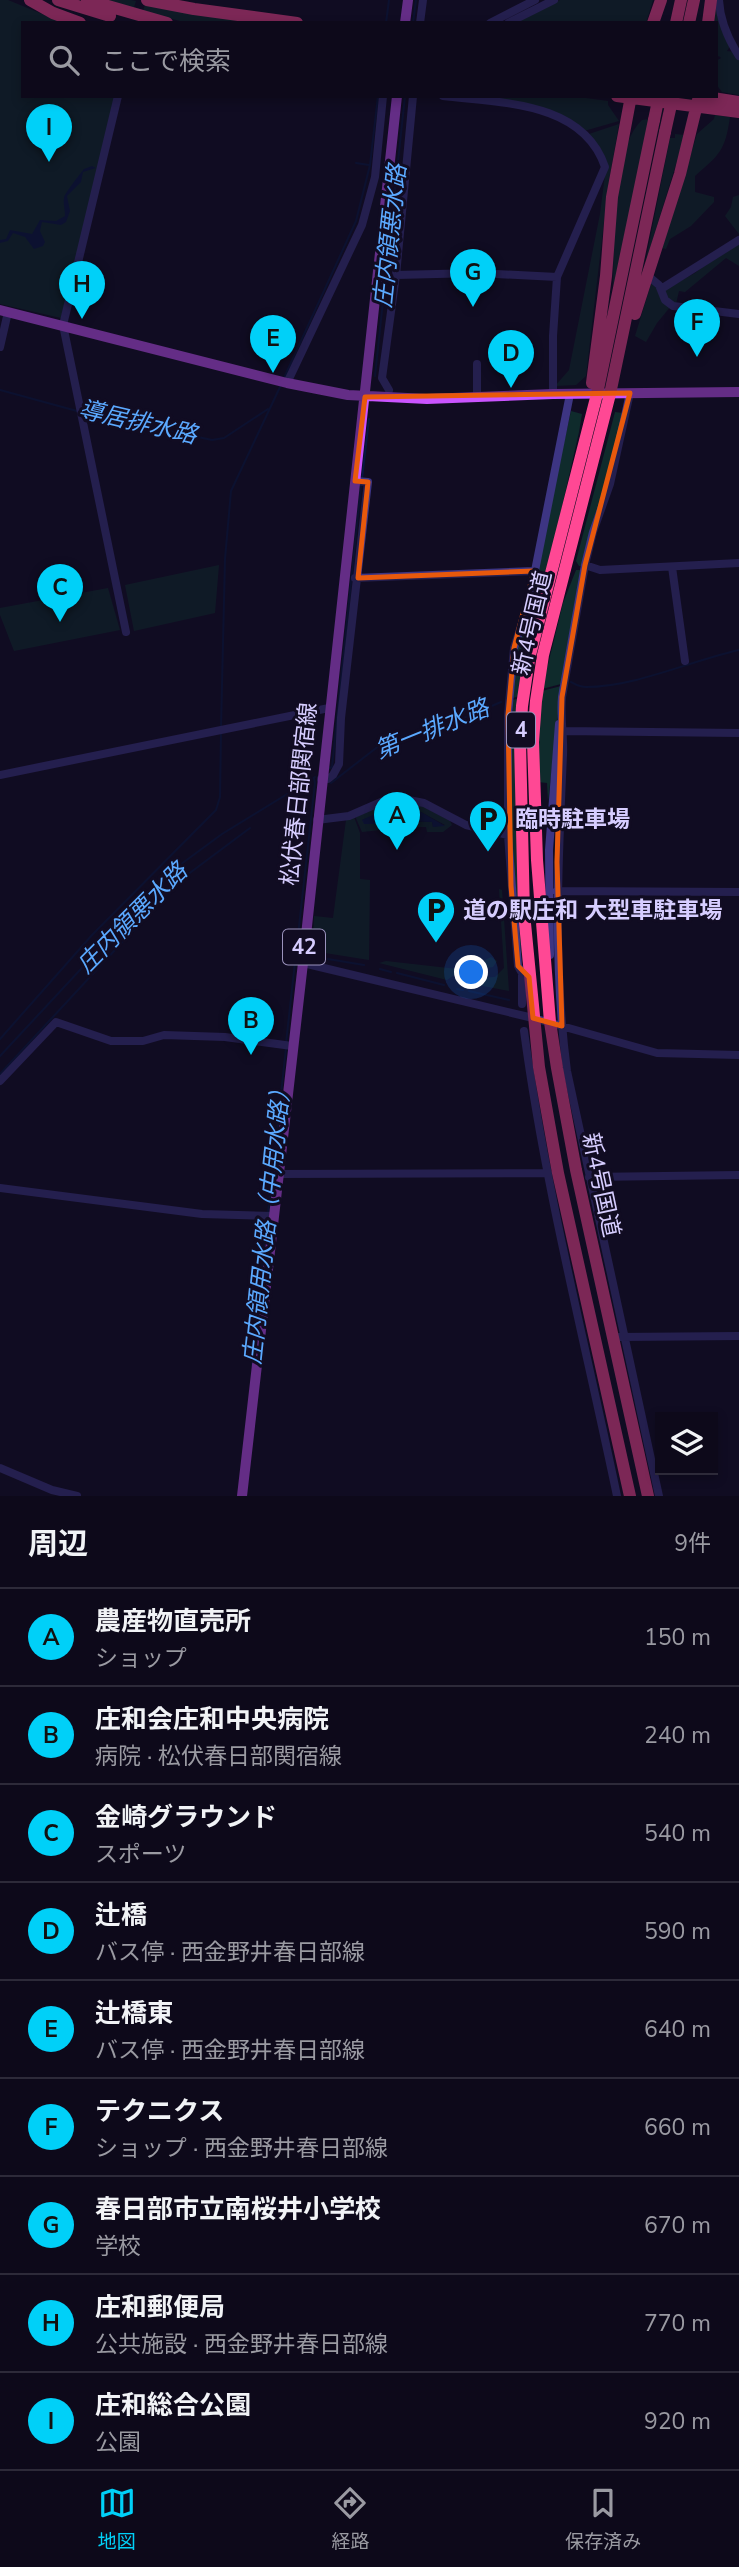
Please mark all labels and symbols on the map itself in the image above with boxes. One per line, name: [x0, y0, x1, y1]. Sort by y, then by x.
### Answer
pin: I: [26, 104, 72, 162]
water label: 庄内領悪水路: [367, 161, 414, 309]
pin: G: [450, 249, 496, 307]
pin: H: [59, 261, 105, 319]
pin: F: [674, 299, 720, 357]
pin: E: [250, 315, 296, 373]
pin: D: [488, 330, 534, 388]
water label: 導居排水路: [76, 393, 202, 452]
pin: C: [37, 564, 83, 622]
street label: 新4号国道: [505, 568, 559, 678]
water label: 第一排水路: [370, 691, 495, 766]
street label: 松伏春日部関宿線: [274, 701, 324, 887]
road number: 4: [507, 712, 535, 748]
pin: A: [374, 792, 420, 850]
parking icon: 臨時駐車場: [467, 798, 509, 853]
place label: 臨時駐車場: [515, 804, 630, 835]
water label: 庄内領悪水路: [70, 854, 196, 980]
parking icon: 道の駅庄和 大型車駐車場: [415, 889, 457, 944]
place label: 道の駅庄和 大型車駐車場: [463, 895, 722, 926]
road number: 42: [283, 930, 325, 964]
your location: [454, 955, 488, 989]
pin: B: [228, 997, 274, 1055]
water label: 庄内領用水路（中用水路）: [236, 1076, 298, 1366]
street label: 新4号国道: [575, 1130, 627, 1240]

